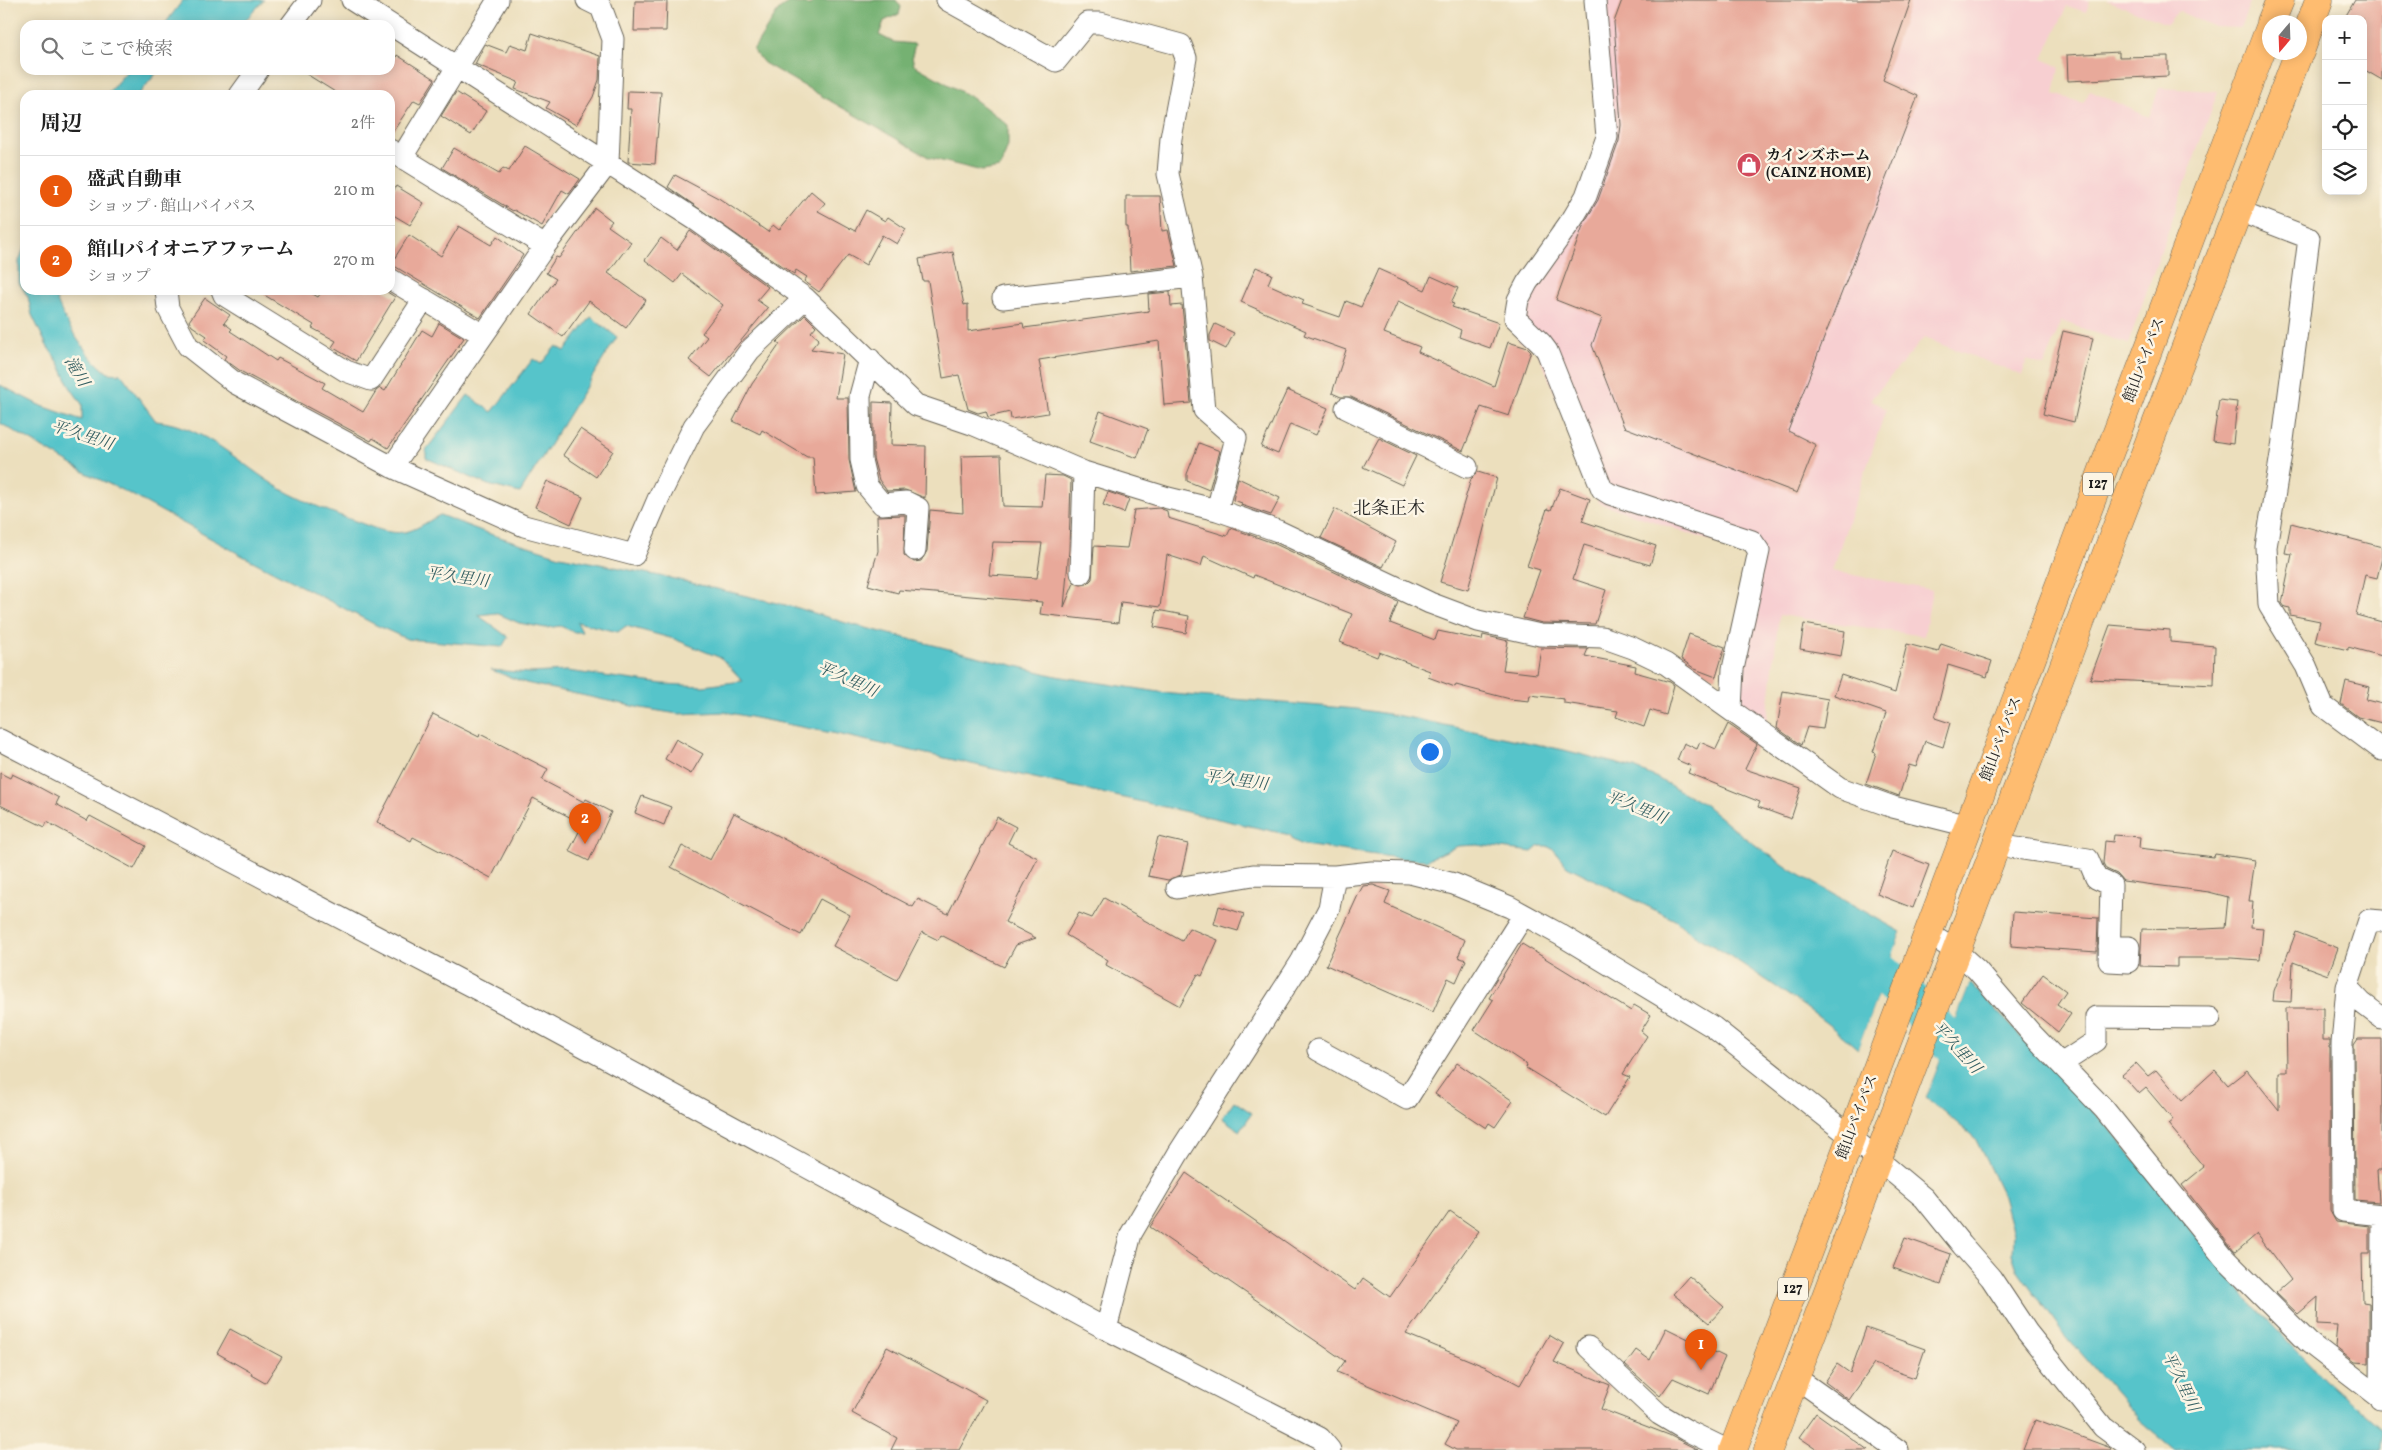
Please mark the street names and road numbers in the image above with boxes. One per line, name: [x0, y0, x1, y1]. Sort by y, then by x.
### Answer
street label: 館山バイパス: [2119, 314, 2171, 406]
road number: 127: [2083, 472, 2113, 496]
street label: 館山バイパス: [1976, 693, 2028, 785]
street label: 館山バイパス: [1832, 1071, 1884, 1163]
road number: 127: [1778, 1278, 1808, 1300]

